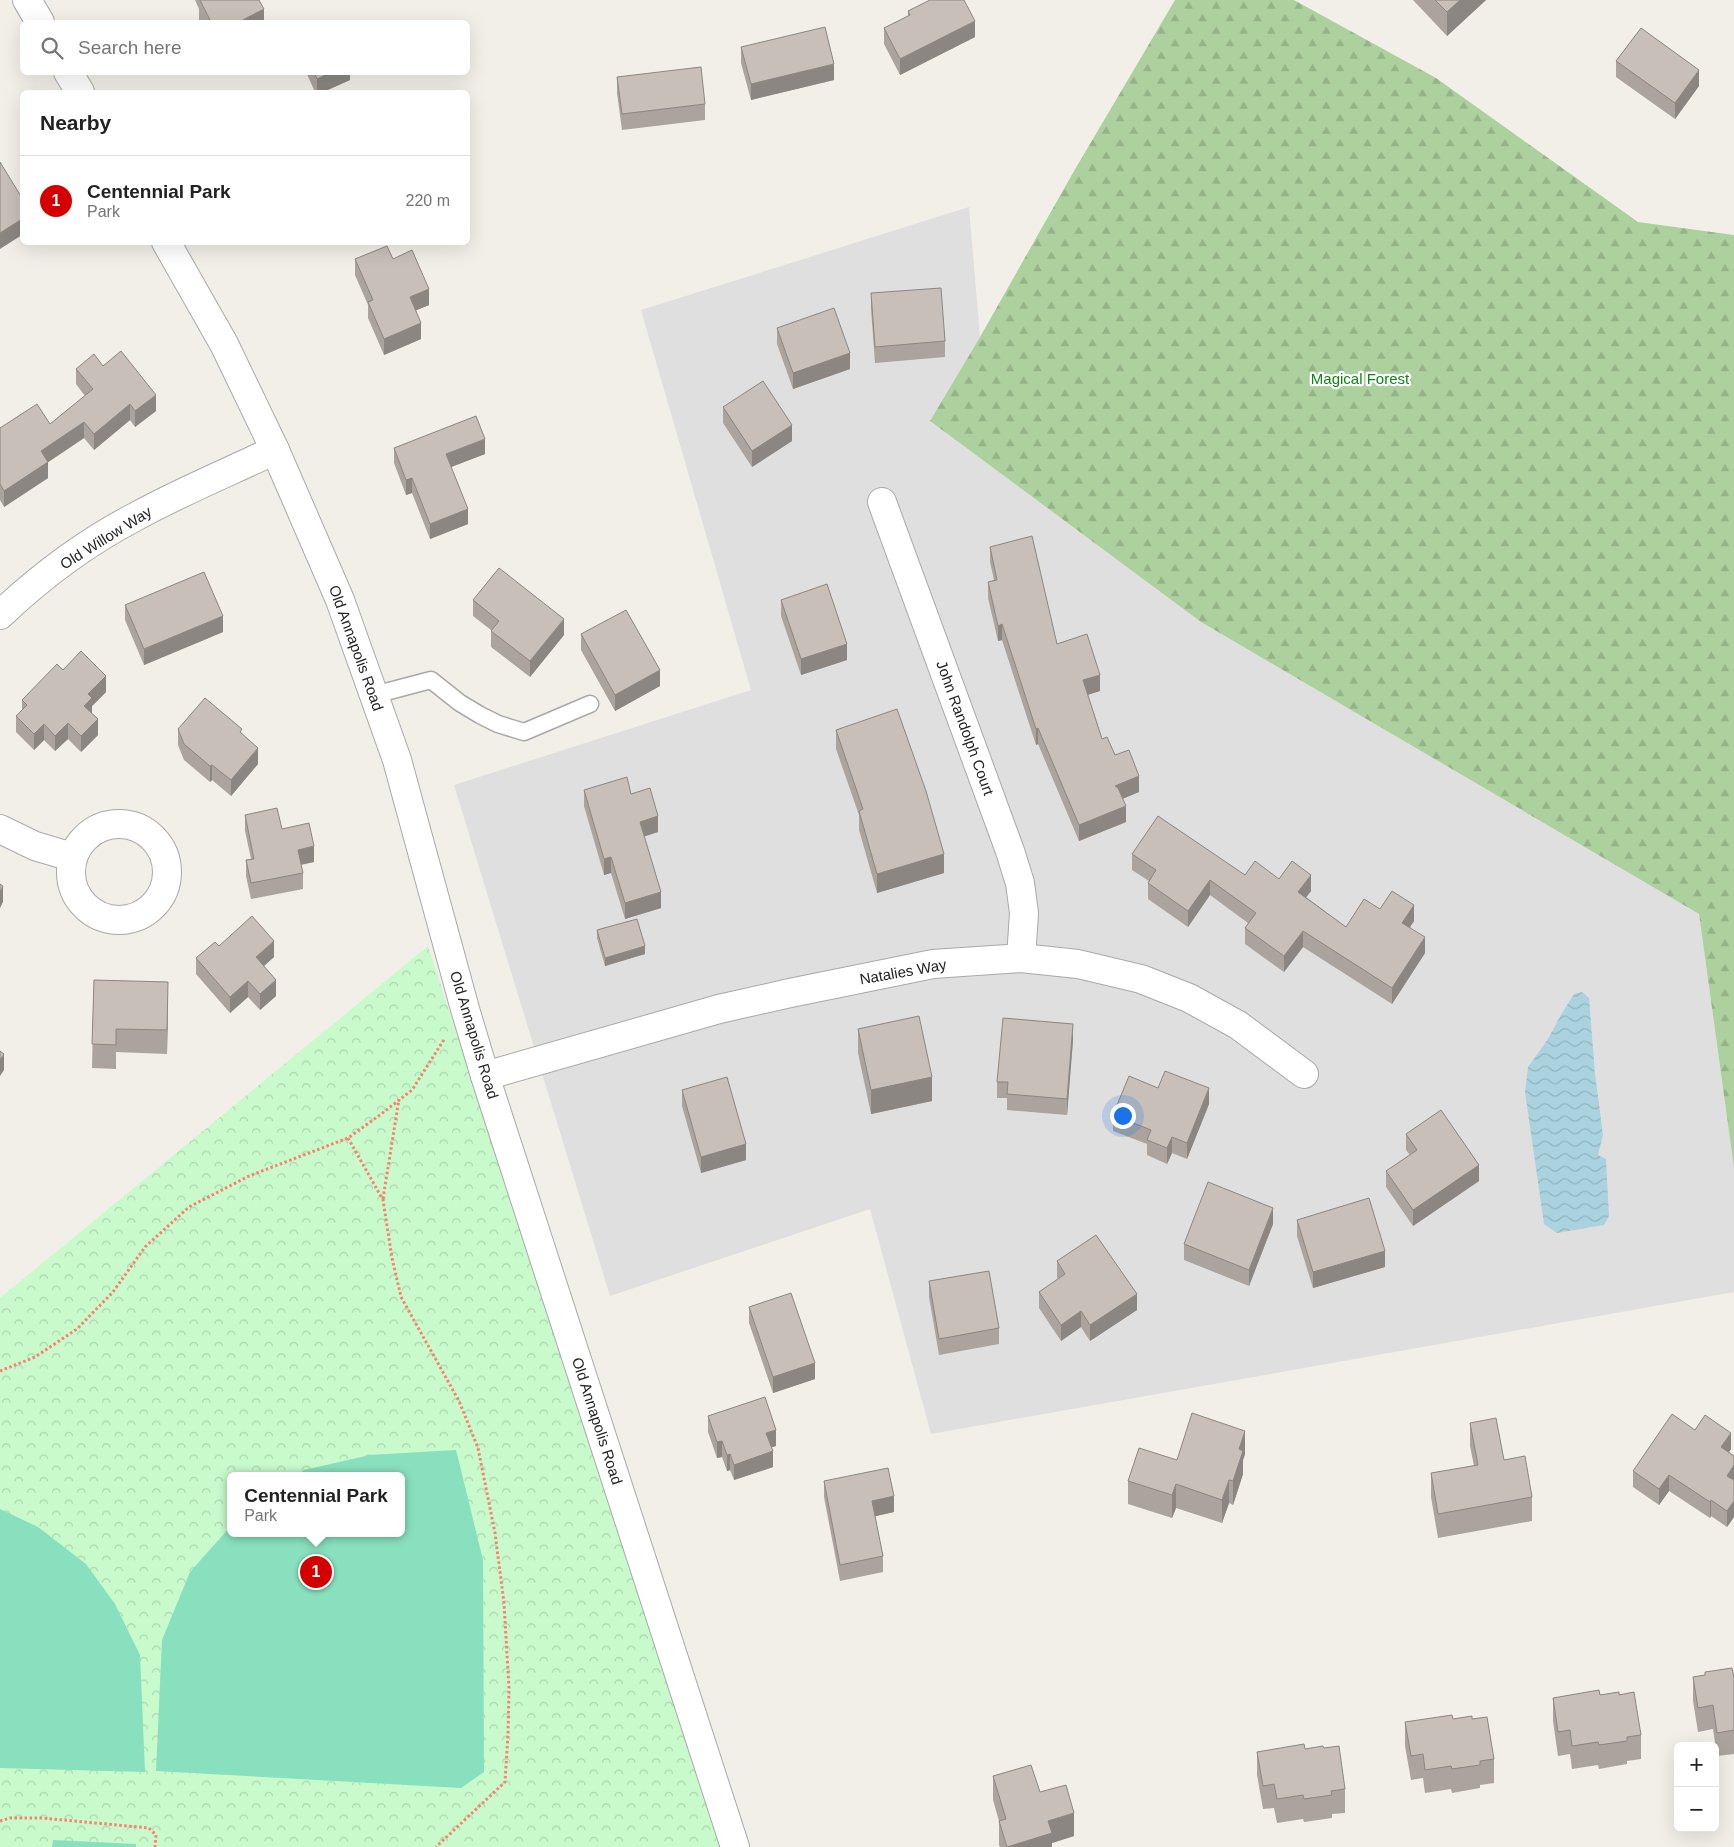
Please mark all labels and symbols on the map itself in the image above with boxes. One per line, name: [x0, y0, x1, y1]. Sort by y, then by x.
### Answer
park label: Magical Forest: [1311, 370, 1410, 387]
street label: Old Willow Way: [57, 502, 155, 572]
street label: Old Annapolis Road: [326, 583, 387, 713]
street label: John Randolph Court: [933, 658, 998, 798]
street label: Natalies Way: [858, 955, 948, 988]
street label: Old Annapolis Road: [447, 969, 502, 1101]
your location: [1110, 1103, 1136, 1129]
street label: Old Annapolis Road: [569, 1355, 626, 1487]
pin: 1: [300, 1553, 332, 1591]

